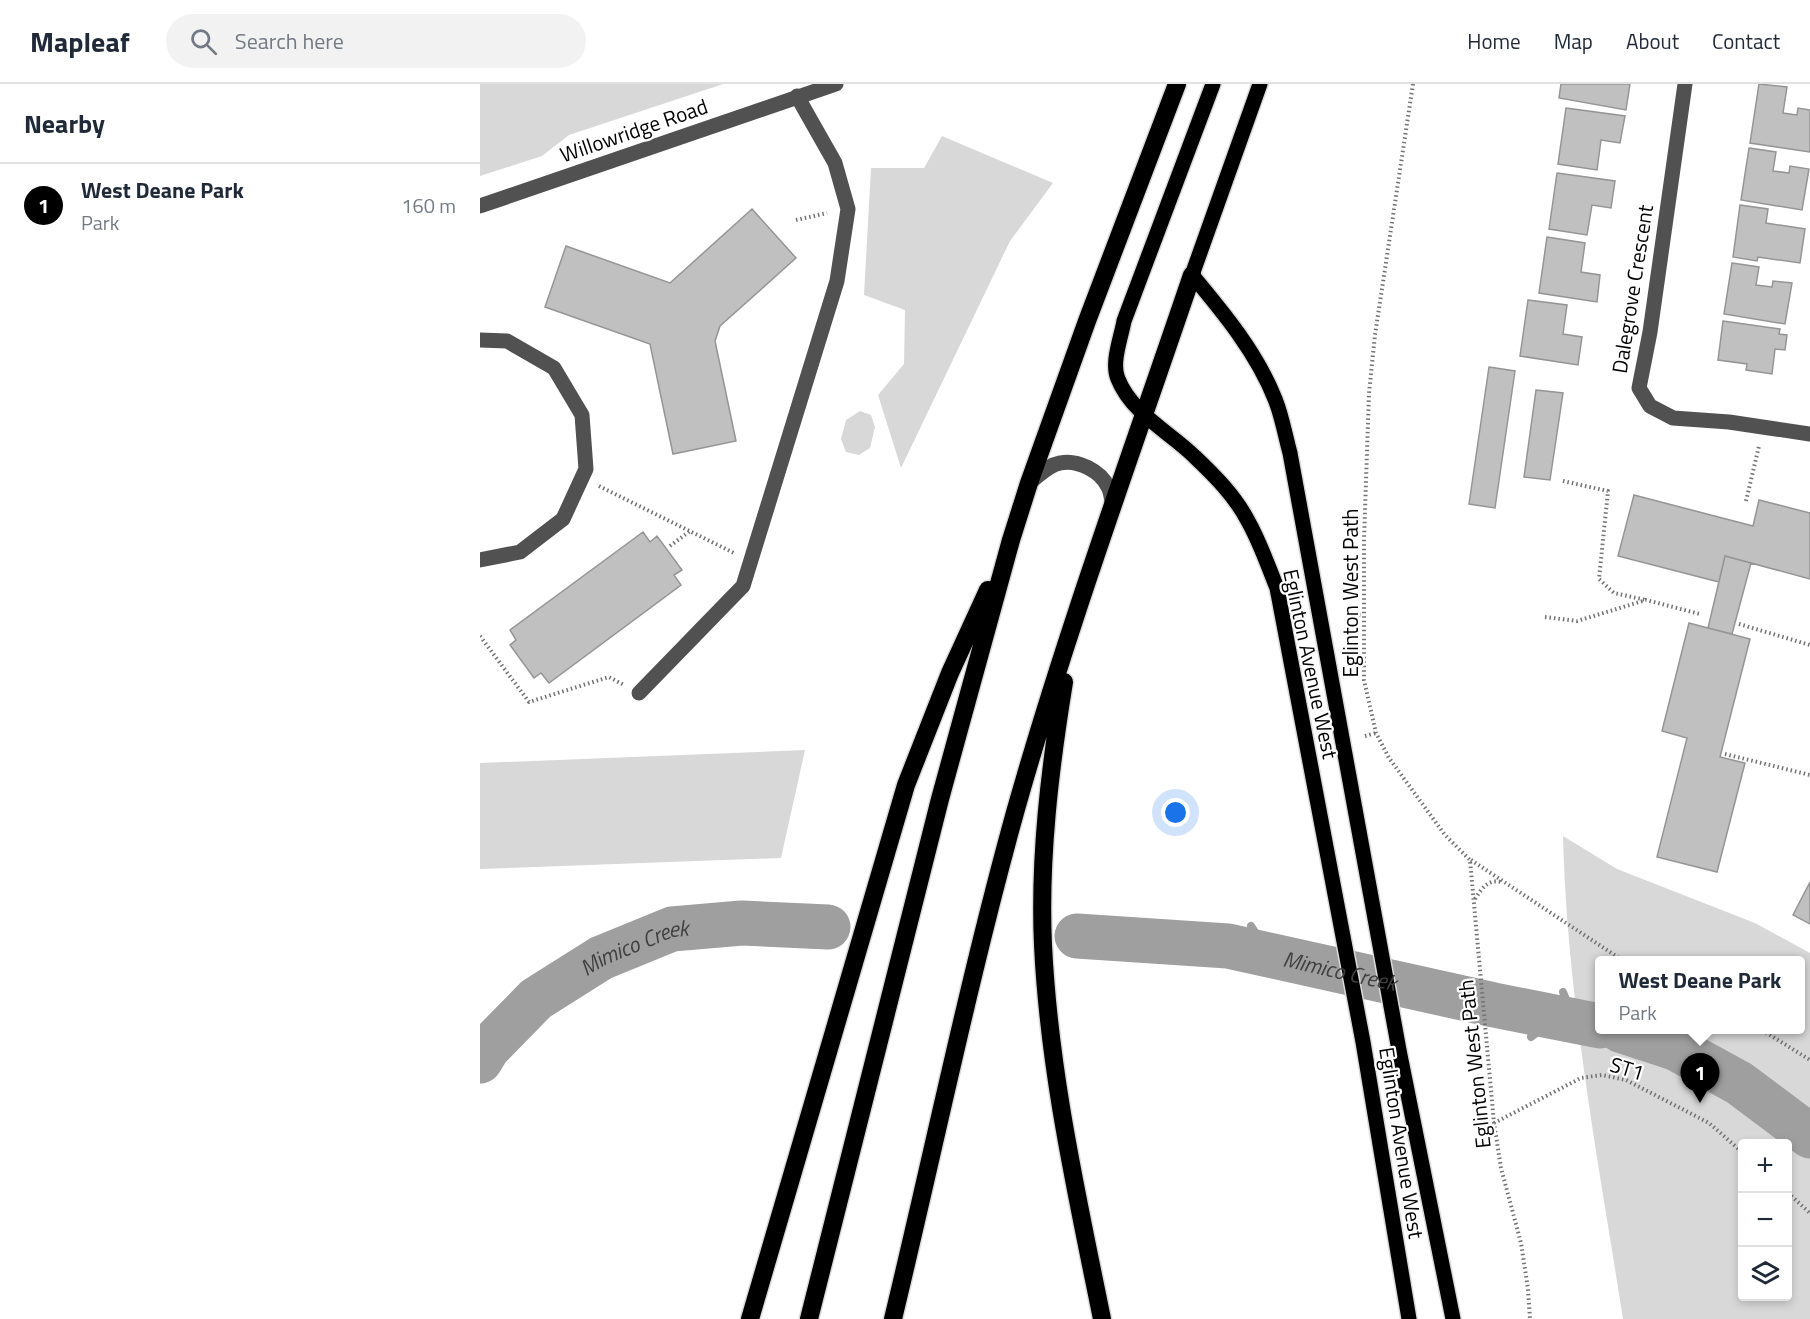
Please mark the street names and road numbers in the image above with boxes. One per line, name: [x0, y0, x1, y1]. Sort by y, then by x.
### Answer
street label: Willowridge Road: [555, 90, 712, 170]
street label: Dalegrove Crescent: [1603, 202, 1661, 376]
street label: Eglinton West Path: [1334, 508, 1366, 678]
street label: Eglinton Avenue West: [1275, 566, 1347, 762]
street label: Eglinton West Path: [1449, 978, 1499, 1150]
street label: Eglinton Avenue West: [1371, 1045, 1433, 1241]
street label: ST1: [1606, 1048, 1648, 1088]

